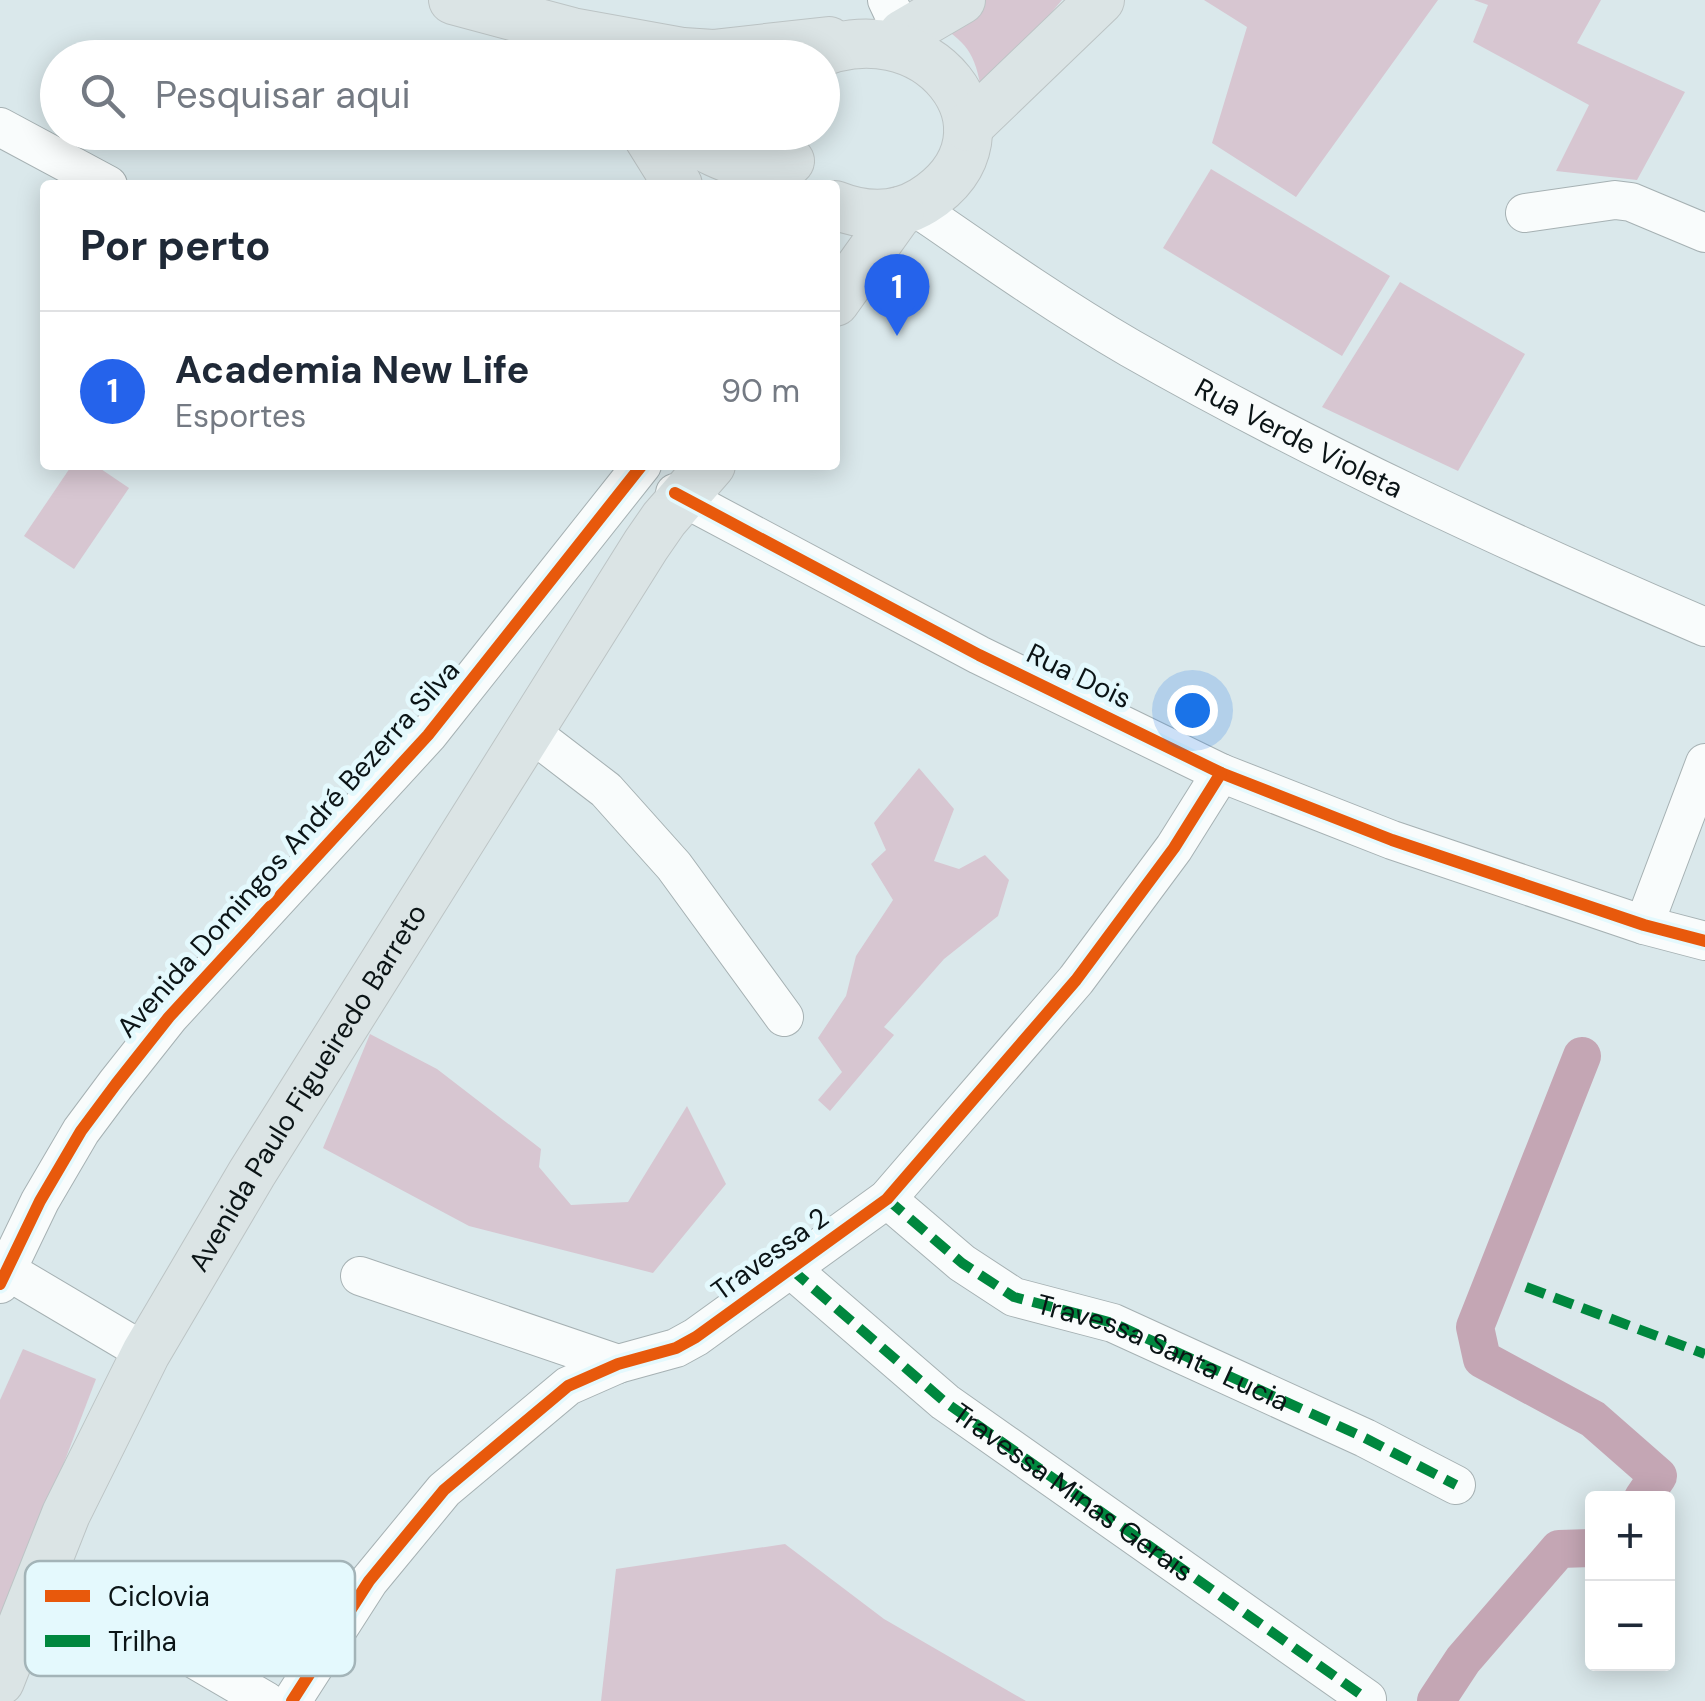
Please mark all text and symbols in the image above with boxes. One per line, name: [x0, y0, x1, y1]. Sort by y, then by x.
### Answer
search box: [40, 40, 840, 150]
icon: search: [75, 68, 130, 123]
text: Pesquisar aqui: [155, 70, 411, 120]
text: Por perto: [80, 218, 271, 273]
pin: 1: [864, 254, 930, 336]
text: Academia New Life: [175, 345, 529, 395]
street label: Rua Verde Violeta: [1188, 369, 1409, 506]
text: 1: [107, 370, 118, 412]
text: 90 m: [721, 370, 800, 412]
text: Esportes: [175, 395, 306, 437]
street label: Rua Dois: [1021, 635, 1137, 717]
street label: Avenida Domingos André Bezerra Silva: [108, 652, 468, 1046]
your location: [1167, 685, 1218, 736]
street label: Avenida Paulo Figueiredo Barreto: [180, 897, 435, 1278]
street label: Travessa 2: [704, 1199, 836, 1309]
street label: Travessa Santa Lucia: [1033, 1285, 1295, 1420]
street label: Travessa Minas Gerais: [945, 1394, 1201, 1590]
map controls: [1585, 1491, 1675, 1671]
button: +: [1585, 1491, 1675, 1581]
legend: [25, 1561, 355, 1676]
text: Ciclovia: [108, 1578, 210, 1615]
button: −: [1585, 1581, 1675, 1671]
text: Trilha: [108, 1623, 177, 1660]

